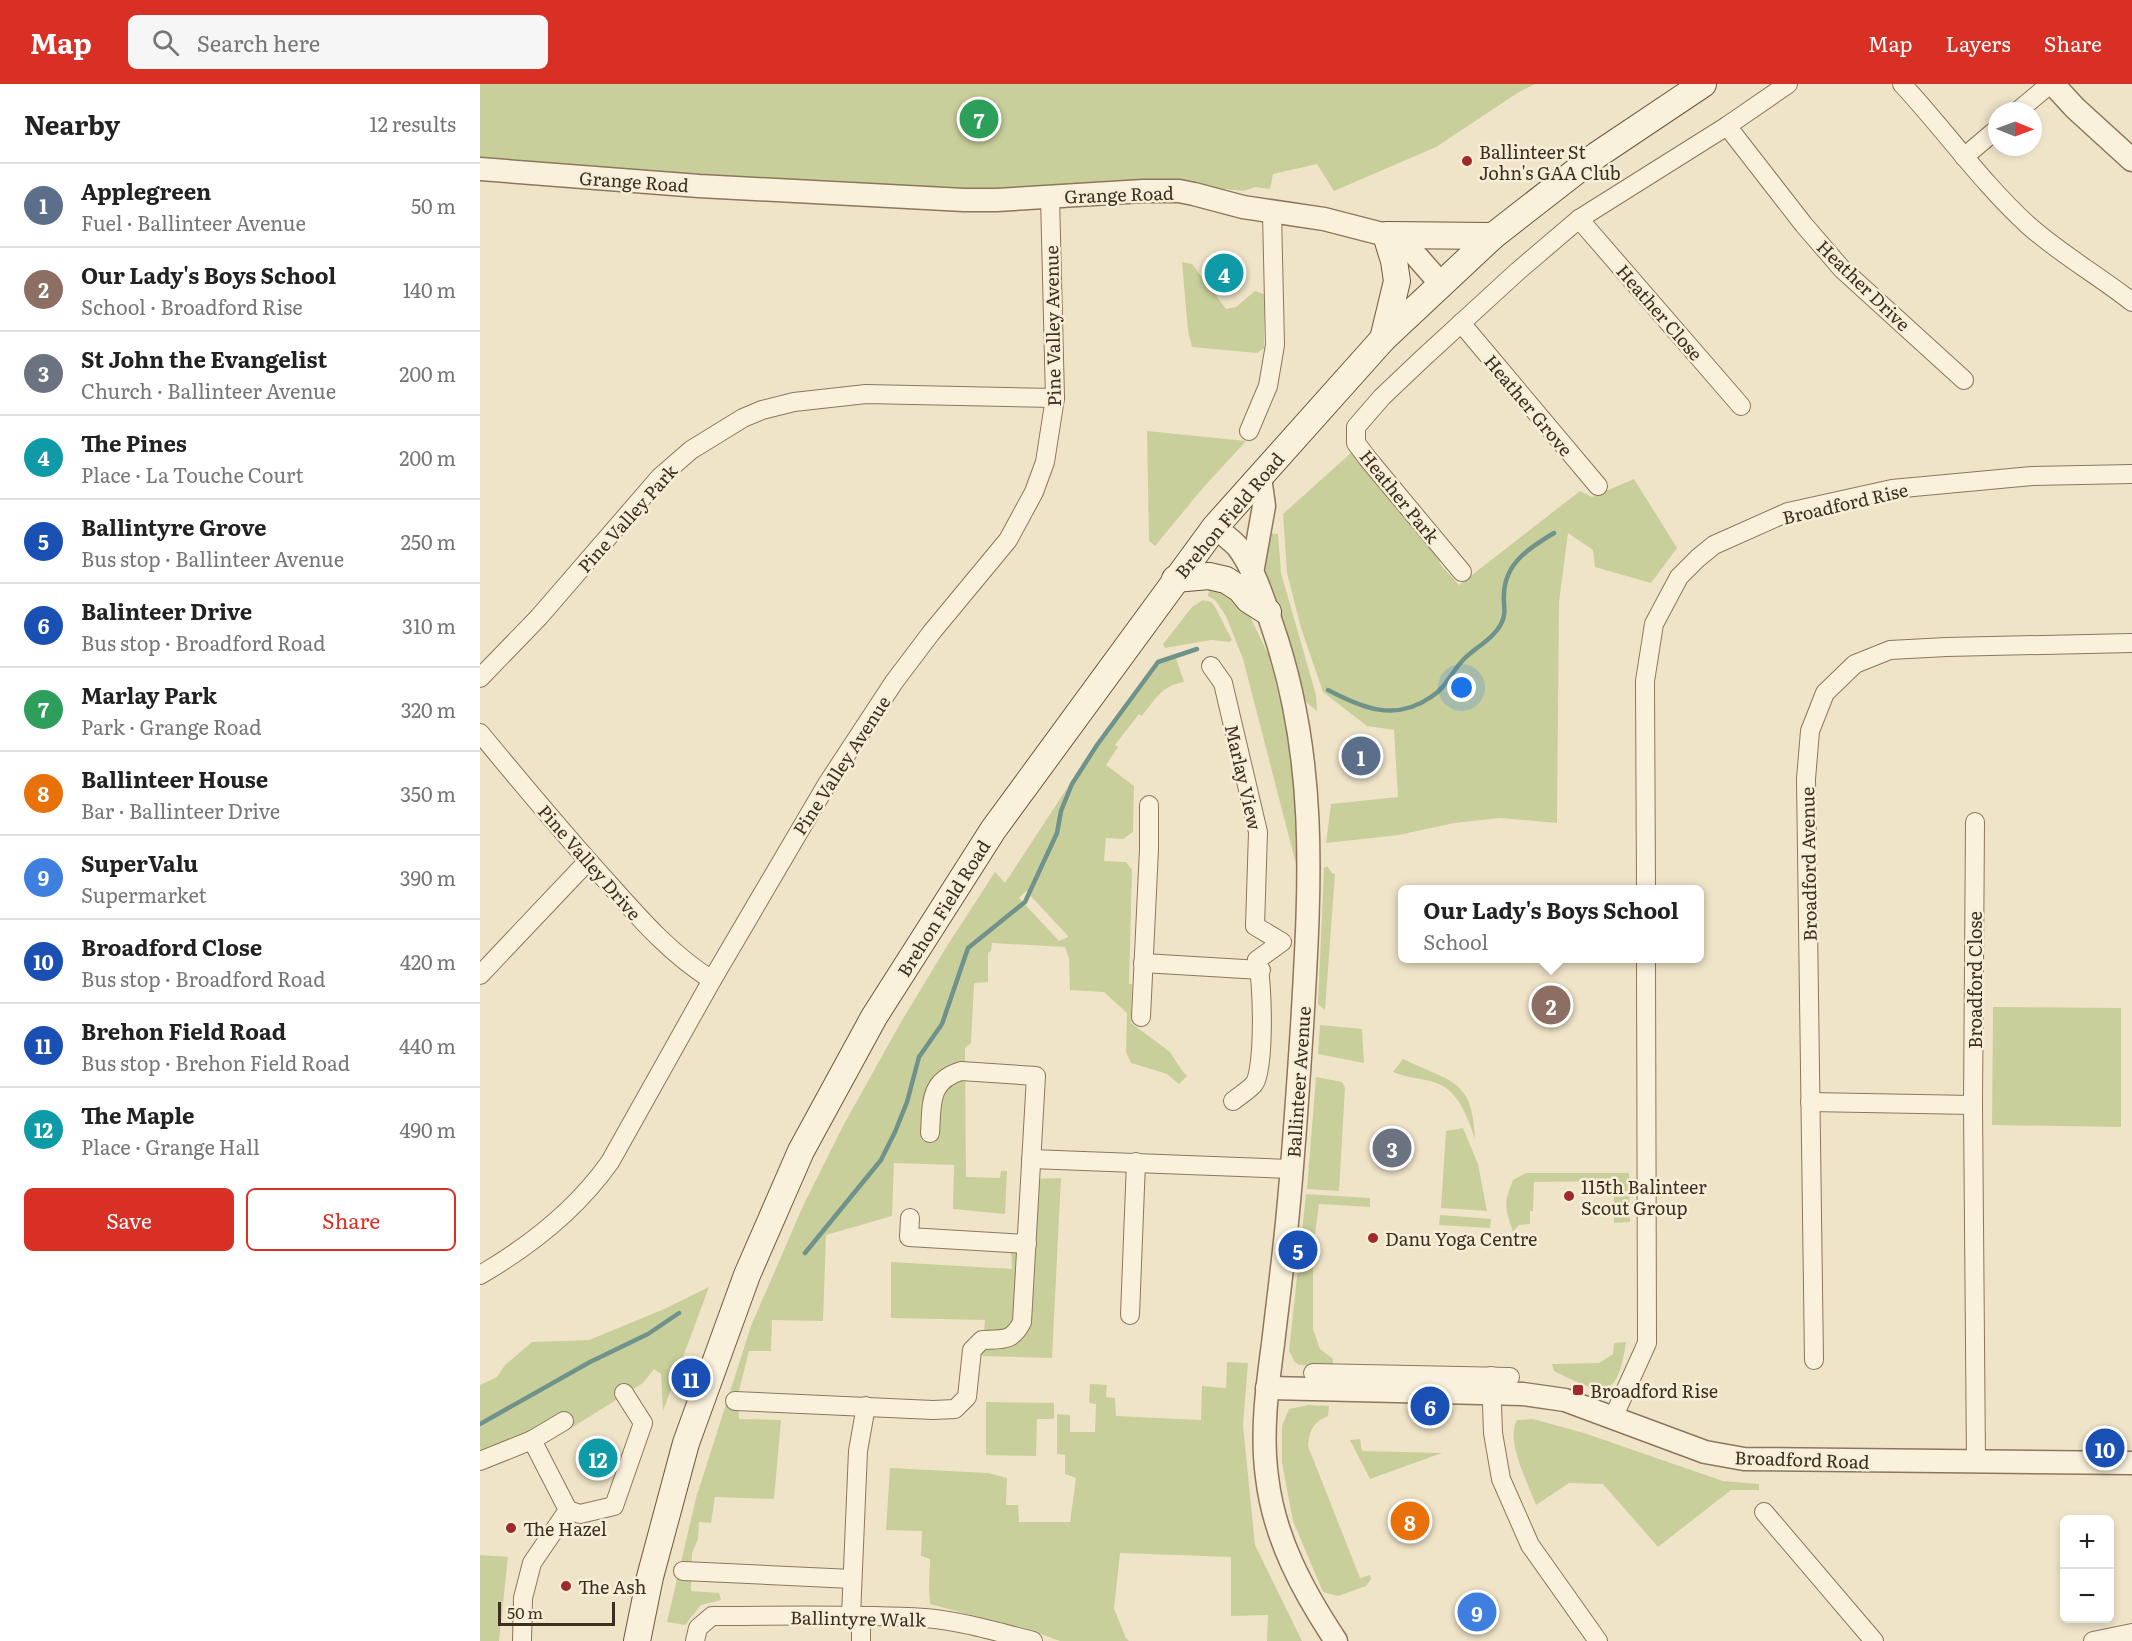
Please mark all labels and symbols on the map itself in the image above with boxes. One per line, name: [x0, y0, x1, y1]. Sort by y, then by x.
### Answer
pin: 7: [960, 96, 998, 141]
north arrow: [1988, 102, 2042, 156]
place label: Ballinteer St John's GAA Club: [1479, 138, 1621, 186]
marker: Ballinteer St John's GAA Club: [1460, 154, 1474, 168]
street label: Grange Road: [578, 164, 690, 198]
street label: Grange Road: [1064, 179, 1174, 209]
street label: Heather Drive: [1811, 233, 1917, 337]
street label: Pine Valley Avenue: [1037, 245, 1067, 407]
pin: 4: [1204, 250, 1244, 296]
street label: Heather Close: [1611, 258, 1709, 366]
street label: Heather Grove: [1478, 348, 1580, 462]
street label: Heather Park: [1354, 443, 1447, 549]
street label: Brehon Field Road: [1168, 446, 1290, 584]
street label: Pine Valley Park: [571, 457, 684, 578]
street label: Broadford Rise: [1780, 475, 1910, 531]
your location: [1447, 673, 1476, 702]
street label: Pine Valley Avenue: [786, 690, 896, 840]
street label: Marlay View: [1219, 721, 1269, 833]
pin: 1: [1342, 734, 1380, 778]
street label: Broadford Avenue: [1793, 786, 1823, 942]
street label: Pine Valley Drive: [532, 798, 648, 926]
street label: Brehon Field Road: [890, 834, 996, 982]
street label: Broadford Close: [1961, 911, 1988, 1049]
pin: 2: [1532, 982, 1570, 1028]
street label: Ballinteer Avenue: [1279, 1005, 1317, 1159]
pin: 3: [1372, 1126, 1412, 1170]
place label: 115th Balinteer Scout Group: [1581, 1173, 1707, 1221]
marker: 115th Balinteer Scout Group: [1562, 1189, 1576, 1203]
place label: Danu Yoga Centre: [1385, 1225, 1537, 1252]
pin: 5: [1278, 1228, 1318, 1272]
marker: Danu Yoga Centre: [1366, 1231, 1380, 1245]
pin: 11: [672, 1356, 710, 1400]
place label: Broadford Rise: [1590, 1377, 1718, 1404]
marker: Broadford Rise: [1571, 1383, 1585, 1397]
pin: 6: [1410, 1384, 1450, 1428]
pin: 10: [2086, 1426, 2124, 1470]
pin: 12: [578, 1436, 618, 1480]
street label: Broadford Road: [1734, 1443, 1870, 1475]
pin: 8: [1390, 1498, 1430, 1544]
place label: The Hazel: [523, 1515, 607, 1542]
marker: The Hazel: [504, 1521, 518, 1535]
place label: The Ash: [578, 1573, 646, 1600]
marker: The Ash: [559, 1579, 573, 1593]
pin: 9: [1458, 1590, 1496, 1634]
scale bar: [498, 1599, 615, 1626]
street label: Ballintyre Walk: [790, 1603, 927, 1633]

